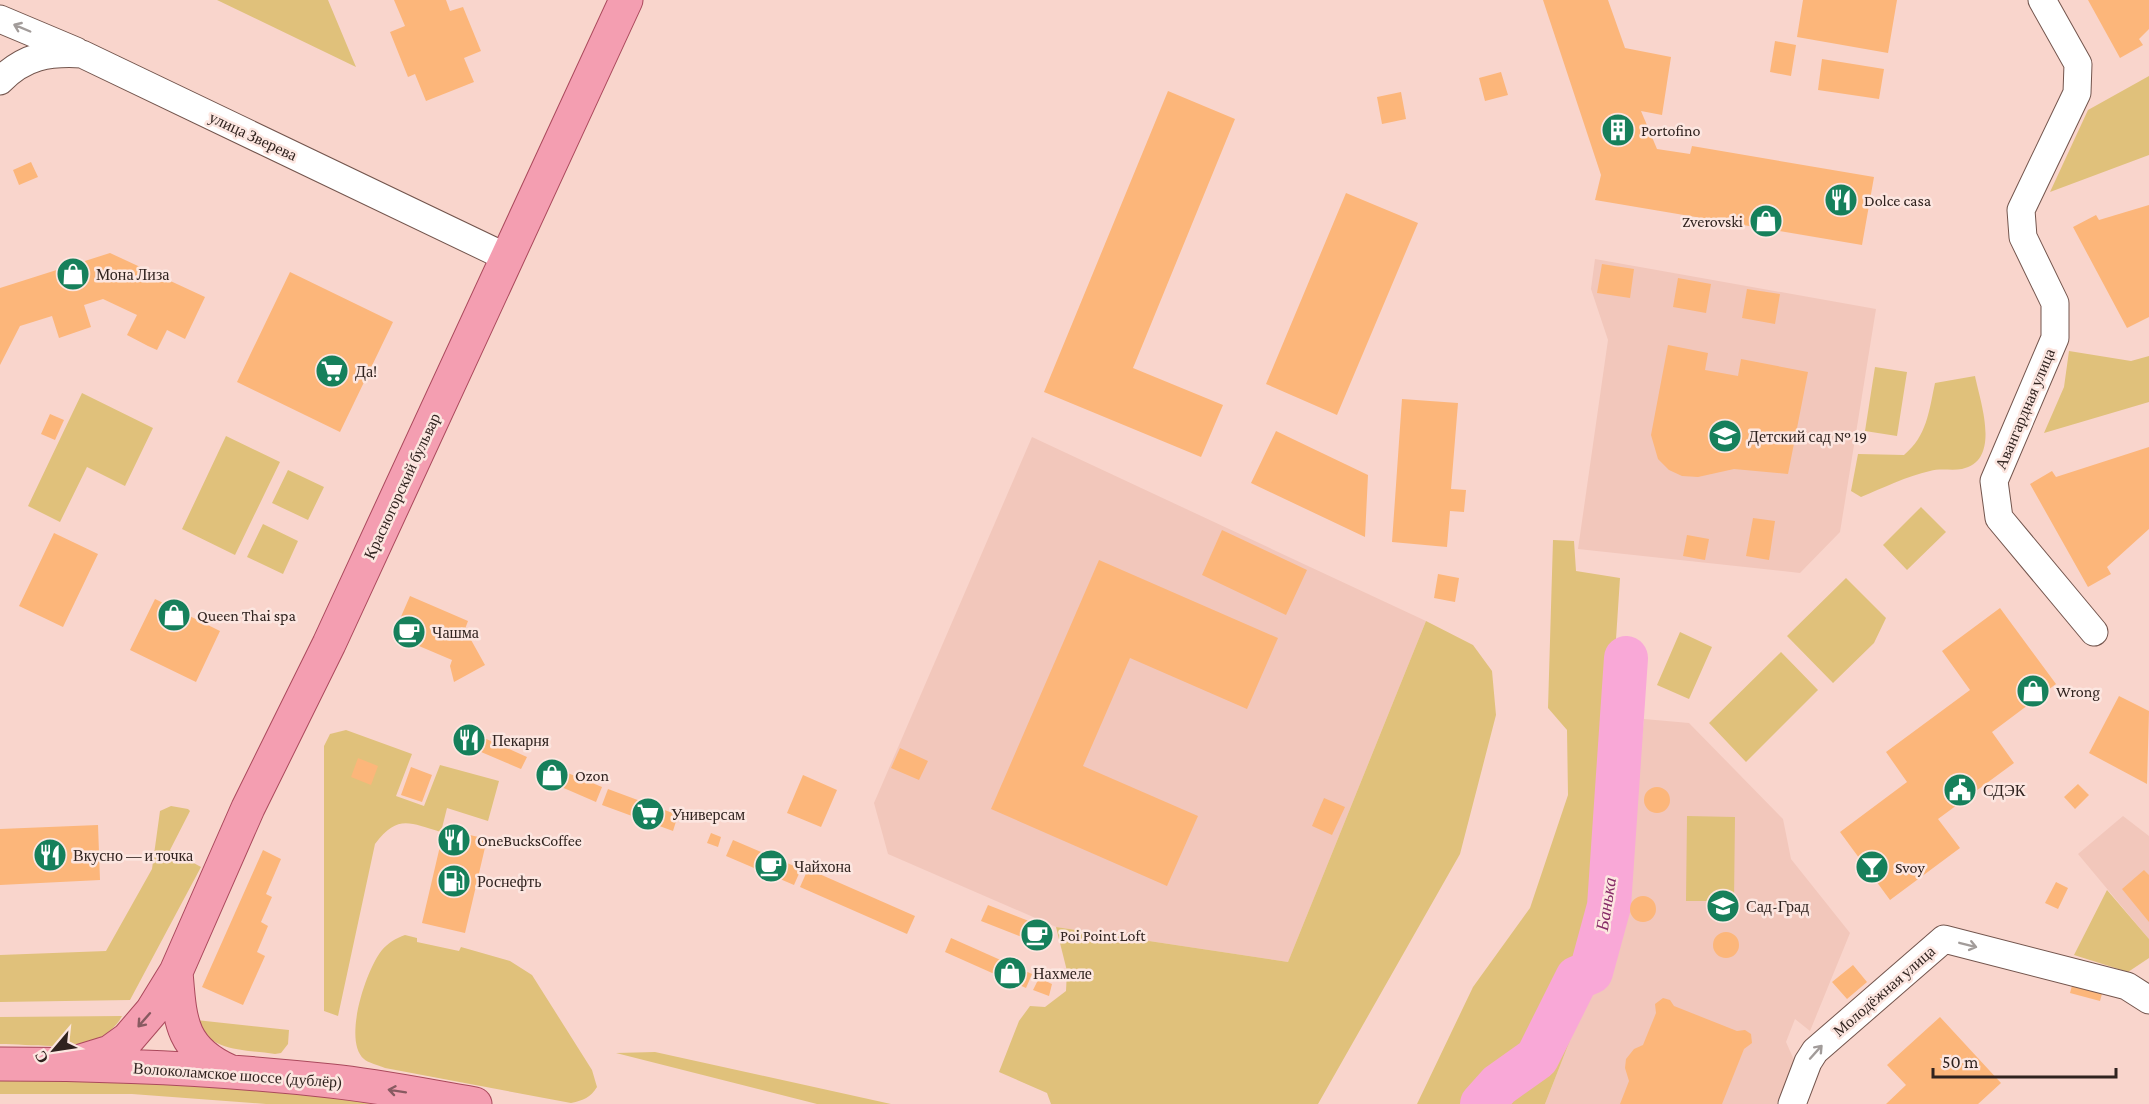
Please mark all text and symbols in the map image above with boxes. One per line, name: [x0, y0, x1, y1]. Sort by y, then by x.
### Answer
one-way arrow: [13, 22, 31, 33]
street label: улица Зверева: [206, 108, 299, 165]
building icon: Portofino: [1600, 112, 1636, 148]
place label: Portofino: [1641, 122, 1701, 139]
restaurant icon: Dolce casa: [1823, 182, 1859, 218]
place label: Dolce casa: [1864, 192, 1932, 209]
shop icon: Zverovski: [1748, 203, 1784, 239]
place label: Zverovski: [1682, 213, 1743, 230]
shop icon: Мона Лиза: [55, 256, 91, 292]
place label: Мона Лиза: [96, 266, 169, 283]
street label: Авангардная улица: [1992, 346, 2059, 472]
supermarket icon: Да!: [314, 353, 350, 389]
place label: Да!: [355, 363, 377, 381]
street label: Красногорский бульвар: [361, 410, 444, 562]
school or university icon: Детский сад № 19: [1707, 418, 1743, 454]
place label: Детский сад № 19: [1748, 428, 1867, 446]
shop icon: Queen Thai spa: [156, 597, 192, 633]
place label: Queen Thai spa: [197, 607, 296, 625]
cafe icon: Чашма: [391, 614, 427, 650]
place label: Чашма: [432, 624, 479, 641]
shop icon: Wrong: [2015, 673, 2051, 709]
place label: Wrong: [2056, 683, 2100, 701]
restaurant icon: Пекарня: [451, 722, 487, 758]
place label: Пекарня: [492, 732, 550, 750]
shop icon: Ozon: [534, 757, 570, 793]
place label: Ozon: [575, 767, 609, 784]
public building icon: СДЭК: [1942, 772, 1978, 808]
place label: СДЭК: [1983, 782, 2026, 800]
supermarket icon: Универсам: [630, 796, 666, 832]
place label: Универсам: [671, 806, 745, 824]
restaurant icon: OneBucksCoffee: [436, 822, 472, 858]
place label: OneBucksCoffee: [477, 832, 582, 849]
restaurant icon: Вкусно — и точка: [32, 837, 68, 873]
place label: Вкусно — и точка: [73, 847, 193, 865]
cafe icon: Чайхона: [753, 848, 789, 884]
bar icon: Svoy: [1854, 849, 1890, 885]
place label: Чайхона: [794, 858, 851, 875]
place label: Svoy: [1895, 859, 1925, 877]
fuel station icon: Роснефть: [436, 863, 472, 899]
place label: Роснефть: [477, 873, 542, 891]
water label: Банька: [1592, 876, 1620, 933]
school or university icon: Сад-Град: [1705, 888, 1741, 924]
place label: Сад-Град: [1746, 898, 1809, 916]
cafe icon: Poi Point Loft: [1019, 917, 1055, 953]
place label: Poi Point Loft: [1060, 927, 1146, 944]
one-way arrow: [1958, 939, 1977, 951]
street label: Молодёжная улица: [1830, 942, 1939, 1040]
shop icon: Нахмеле: [992, 955, 1028, 991]
place label: Нахмеле: [1033, 965, 1092, 982]
one-way arrow: [137, 1013, 151, 1028]
north arrow: [24, 1020, 84, 1080]
scale bar: [1933, 1041, 2116, 1079]
one-way arrow: [1809, 1045, 1823, 1060]
text: С: [31, 1048, 52, 1066]
text: 50 m: [1942, 1052, 1979, 1072]
street label: Волоколамское шоссе (дублёр): [133, 1059, 343, 1092]
one-way arrow: [387, 1086, 407, 1097]

